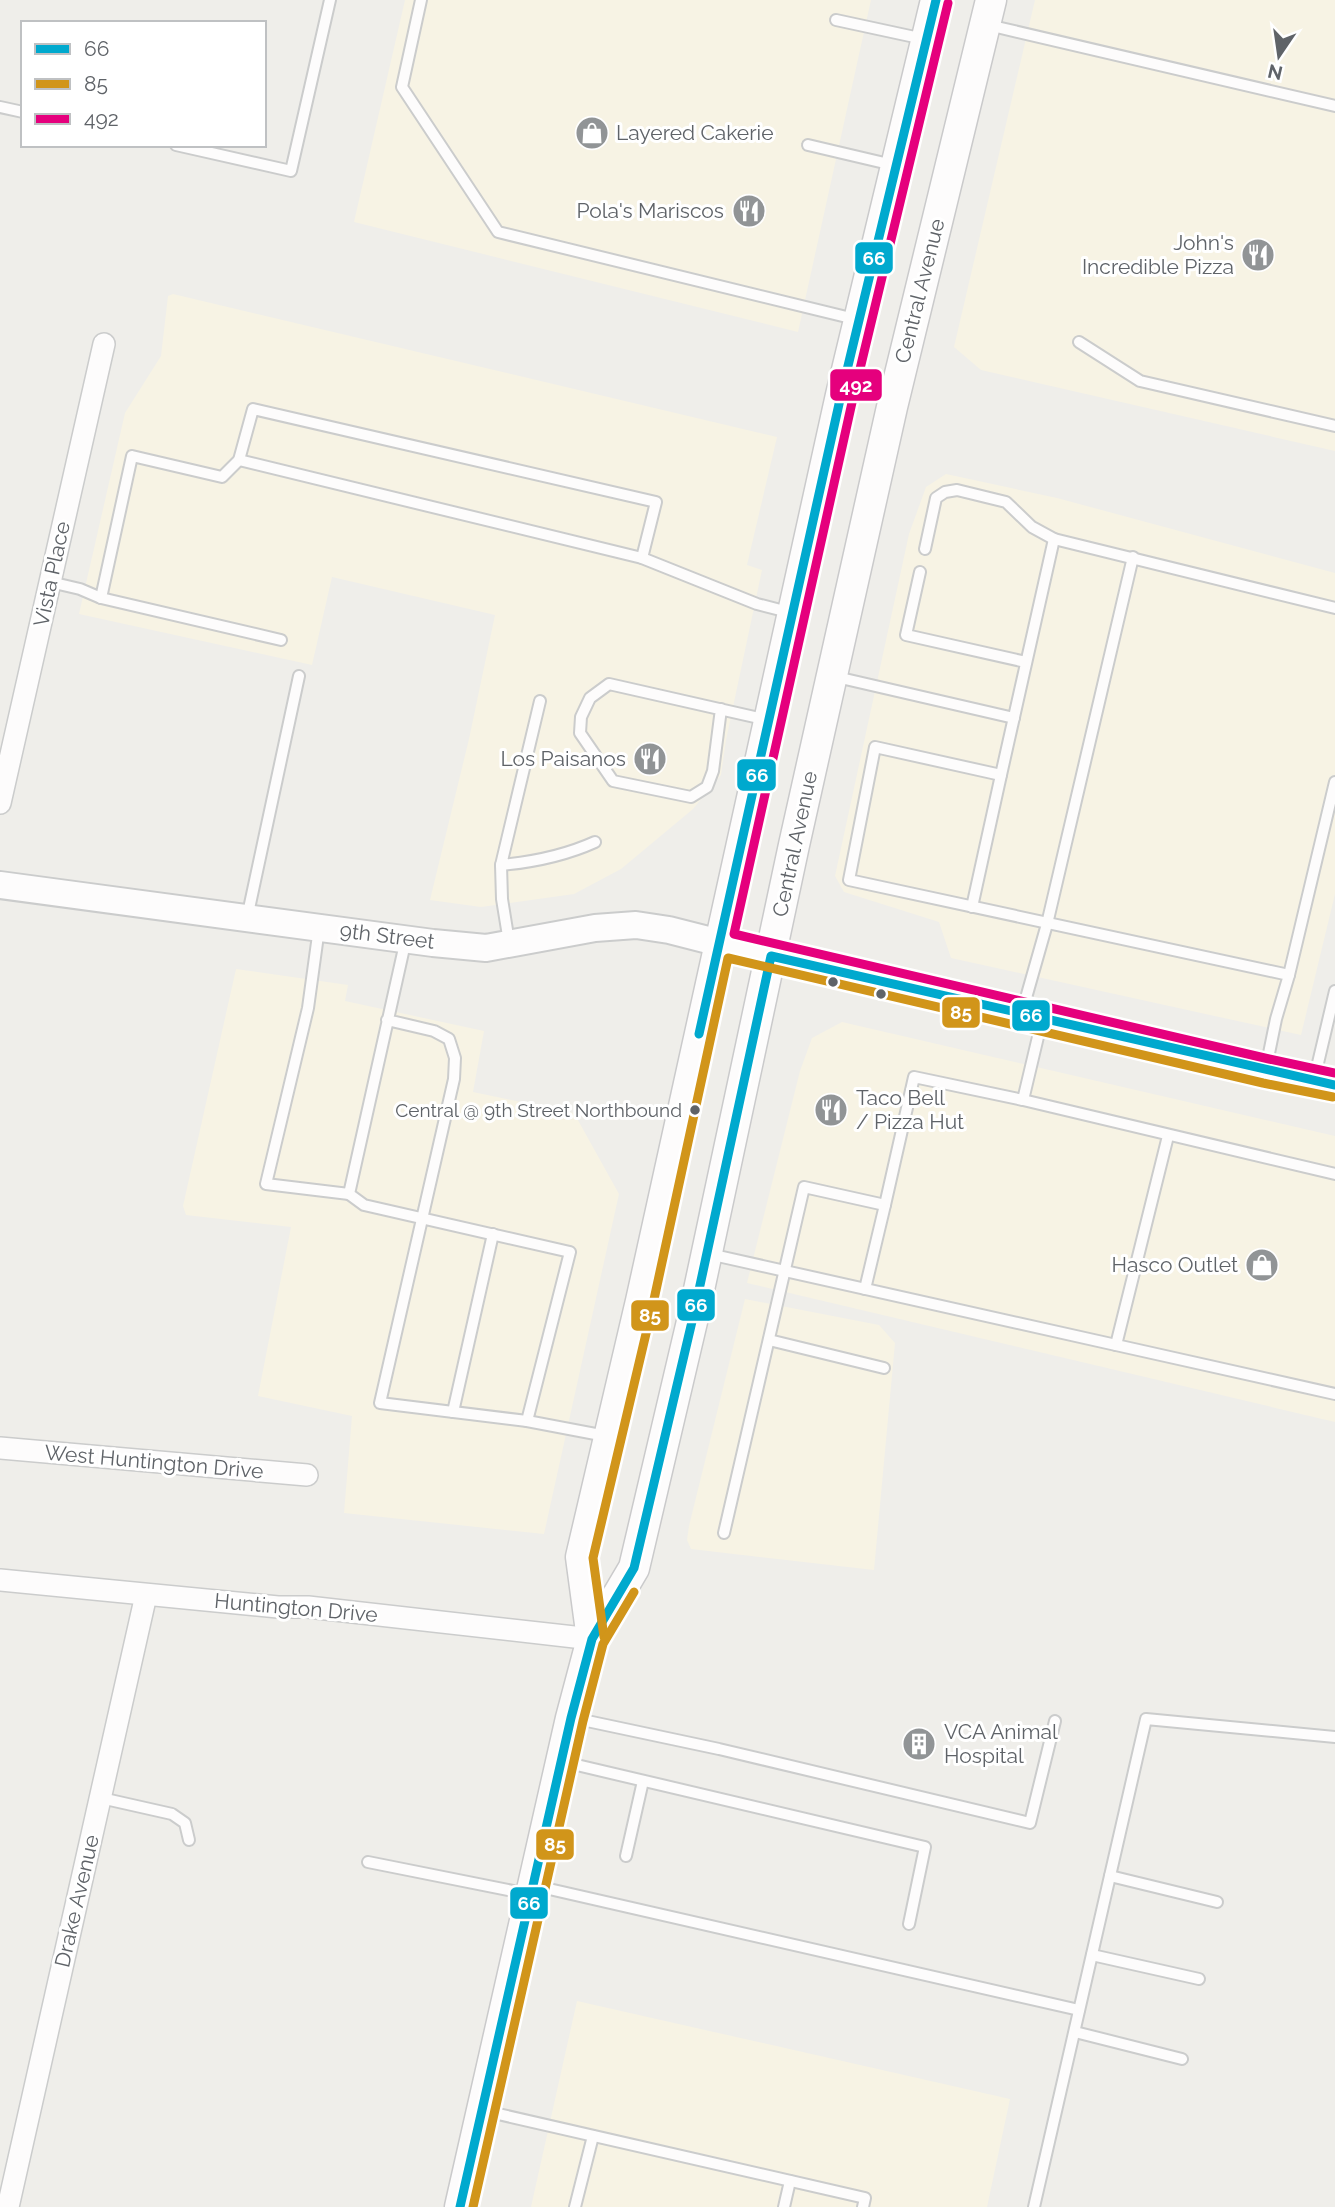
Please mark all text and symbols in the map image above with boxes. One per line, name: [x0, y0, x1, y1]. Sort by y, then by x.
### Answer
legend: [21, 21, 266, 147]
north arrow: [1244, 21, 1314, 91]
text: 66: [84, 36, 109, 61]
text: N: [1266, 60, 1285, 85]
text: 85: [84, 71, 108, 96]
text: 492: [84, 106, 119, 131]
shop icon: Layered Cakerie: [573, 114, 611, 152]
place label: Layered Cakerie: [616, 120, 773, 145]
restaurant icon: Pola's Mariscos: [730, 192, 768, 230]
place label: Pola's Mariscos: [576, 198, 724, 223]
street label: Central Avenue: [889, 216, 950, 366]
place label: John's Incredible Pizza: [1082, 230, 1234, 279]
restaurant icon: John's Incredible Pizza: [1239, 236, 1277, 274]
line badge: 66: [854, 241, 894, 275]
text: 66: [862, 247, 886, 269]
line badge: 492: [829, 368, 883, 402]
text: 492: [840, 374, 872, 396]
street label: Vista Place: [28, 519, 75, 629]
restaurant icon: Los Paisanos: [631, 740, 669, 778]
place label: Los Paisanos: [501, 746, 626, 771]
line badge: 66: [736, 758, 777, 792]
text: 66: [745, 764, 769, 786]
street label: Central Avenue: [767, 769, 822, 919]
street label: 9th Street: [338, 917, 436, 954]
unlabelled marker: [826, 975, 840, 989]
unlabelled marker: [874, 987, 888, 1001]
line badge: 85: [941, 996, 981, 1029]
line badge: 66: [1011, 999, 1051, 1032]
text: 85: [950, 1001, 972, 1023]
text: 66: [1019, 1004, 1043, 1026]
place label: Taco Bell / Pizza Hut: [856, 1085, 964, 1134]
restaurant icon: Taco Bell / Pizza Hut: [812, 1091, 850, 1129]
place label: Central @ 9th Street Northbound: [395, 1099, 682, 1121]
marker: Central @ 9th Street Northbound: [688, 1103, 702, 1117]
shop icon: Hasco Outlet: [1243, 1246, 1281, 1284]
place label: Hasco Outlet: [1111, 1252, 1238, 1277]
line badge: 66: [676, 1288, 716, 1322]
text: 66: [684, 1294, 708, 1316]
line badge: 85: [630, 1299, 670, 1332]
text: 85: [639, 1304, 661, 1326]
street label: West Huntington Drive: [44, 1439, 264, 1484]
street label: Huntington Drive: [213, 1588, 379, 1627]
place label: VCA Animal Hospital: [944, 1719, 1058, 1768]
building icon: VCA Animal Hospital: [900, 1725, 938, 1763]
line badge: 85: [535, 1828, 575, 1861]
street label: Drake Avenue: [49, 1832, 104, 1970]
text: 85: [544, 1833, 566, 1855]
line badge: 66: [509, 1886, 549, 1920]
text: 66: [517, 1892, 541, 1914]

